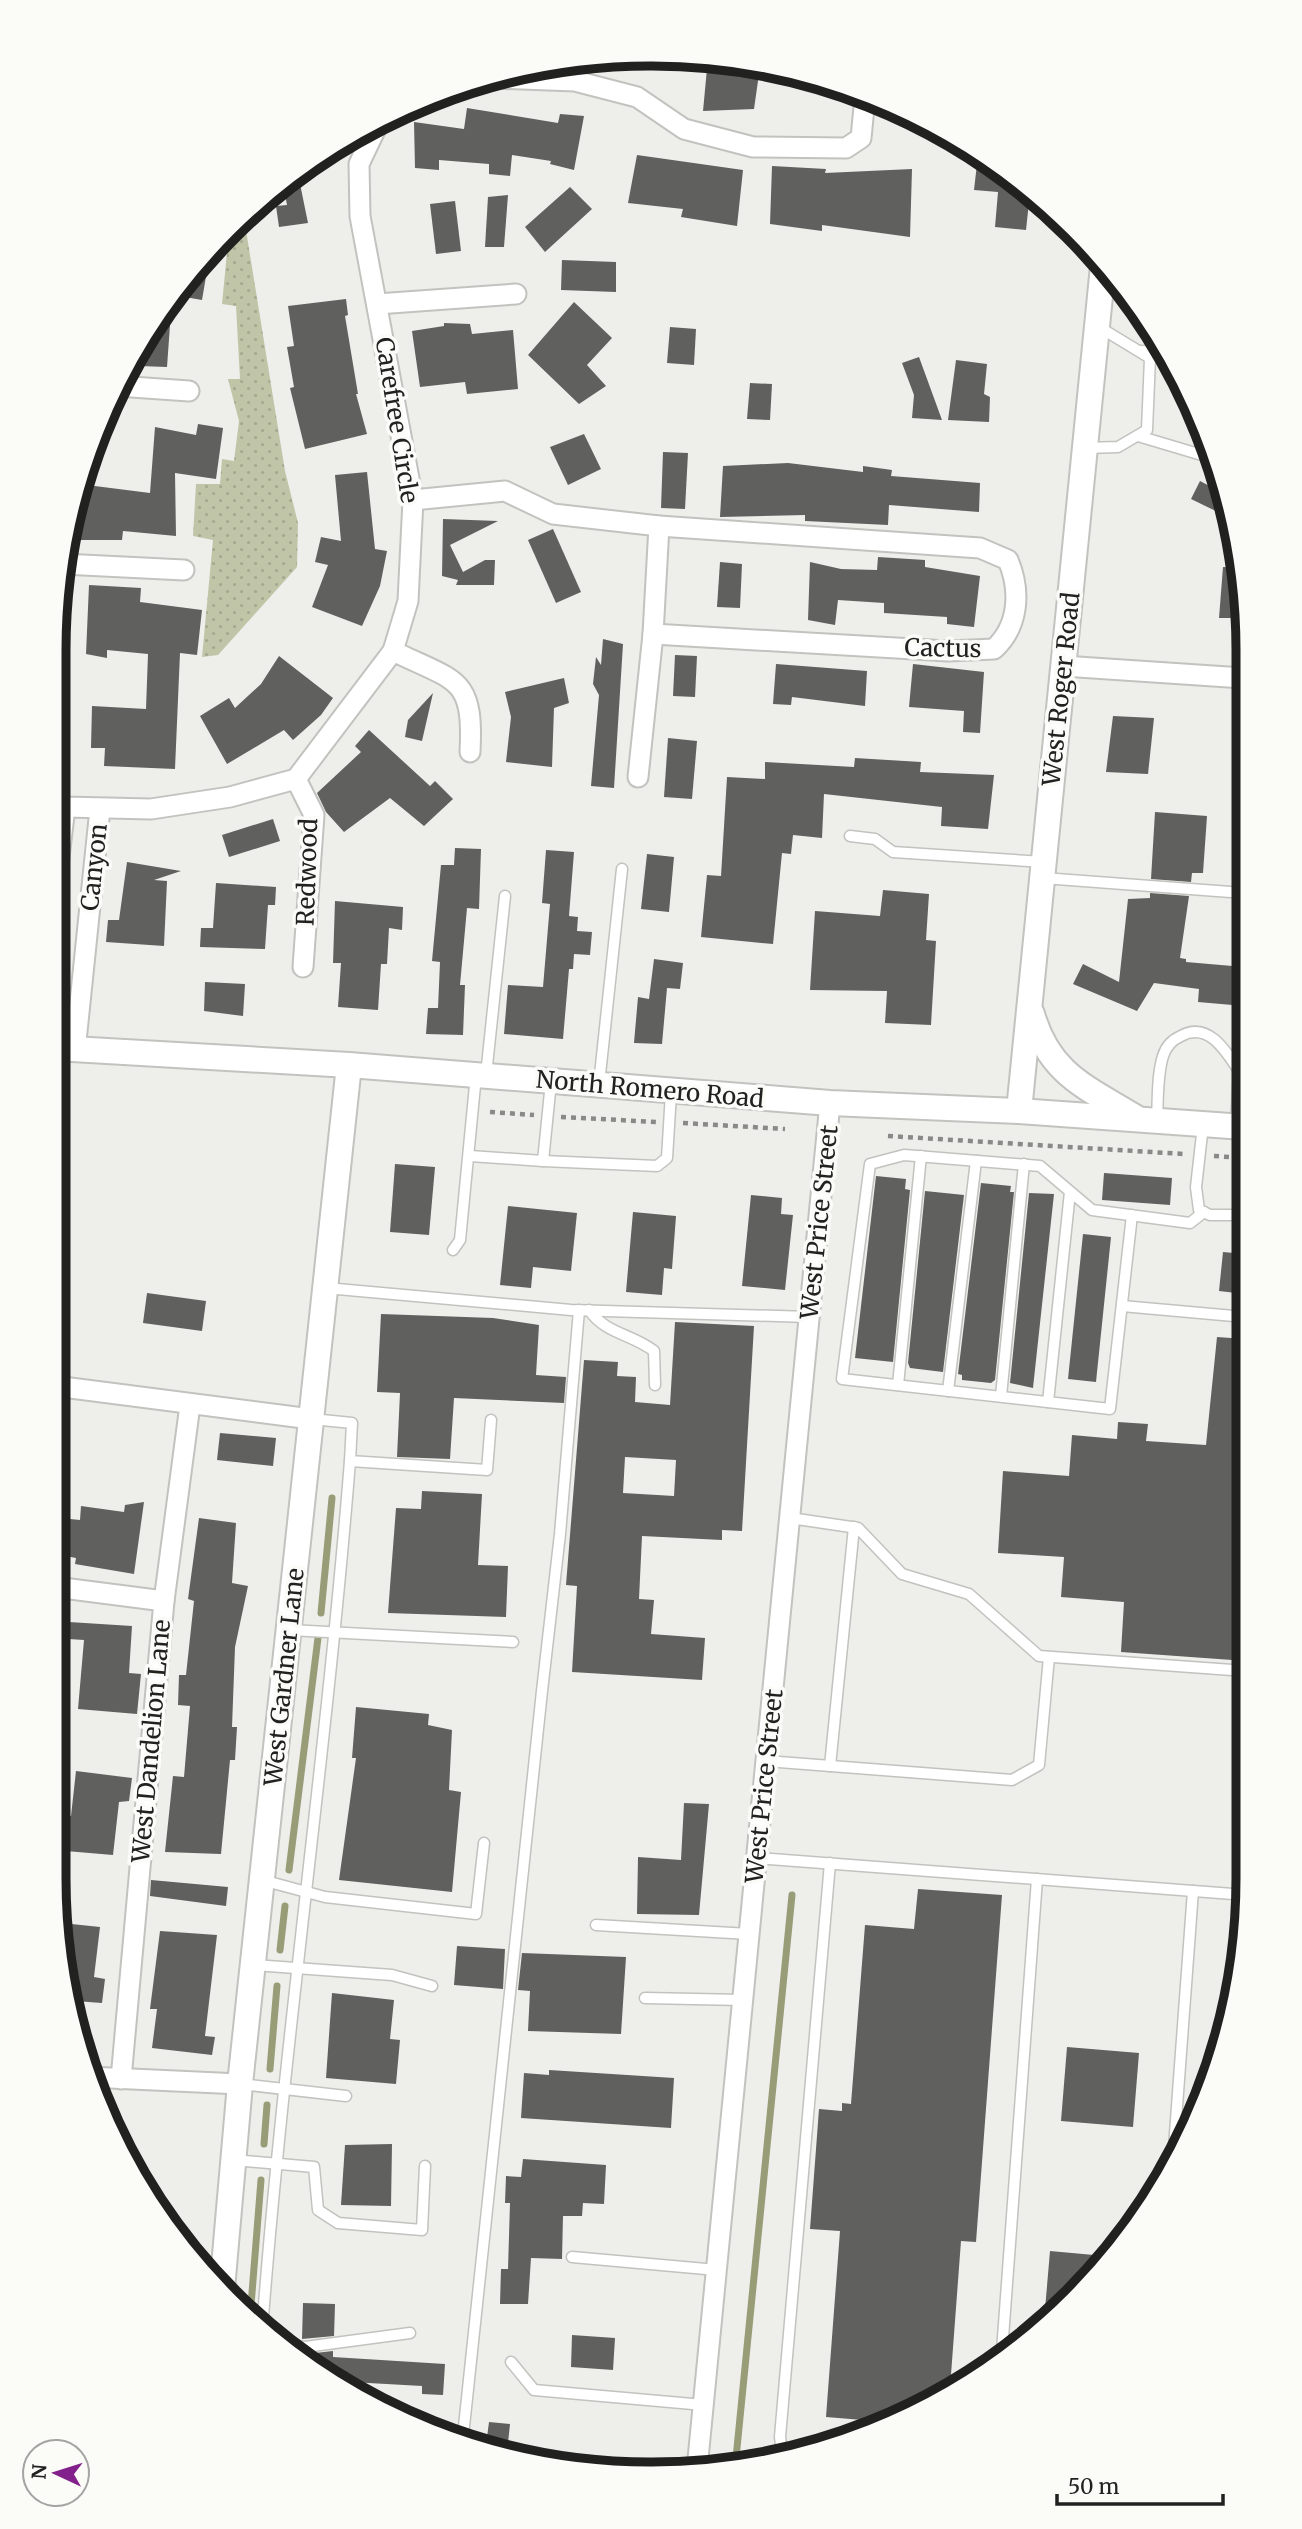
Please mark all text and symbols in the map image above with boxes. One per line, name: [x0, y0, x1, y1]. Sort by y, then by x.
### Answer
street label: Carefree Circle: [369, 335, 425, 505]
street label: West Roger Road: [1035, 591, 1087, 788]
street label: Cactus: [904, 632, 982, 664]
street label: Redwood: [290, 818, 324, 926]
street label: Canyon: [74, 822, 114, 912]
street label: North Romero Road: [535, 1064, 765, 1114]
street label: West Price Street: [793, 1123, 845, 1322]
street label: West Gardner Lane: [257, 1566, 311, 1789]
street label: West Dandelion Lane: [125, 1618, 177, 1865]
street label: West Price Street: [738, 1687, 790, 1886]
north arrow: [21, 2438, 91, 2508]
scale bar: [1057, 2462, 1223, 2506]
text: N: [27, 2463, 52, 2480]
text: 50 m: [1068, 2473, 1119, 2500]

